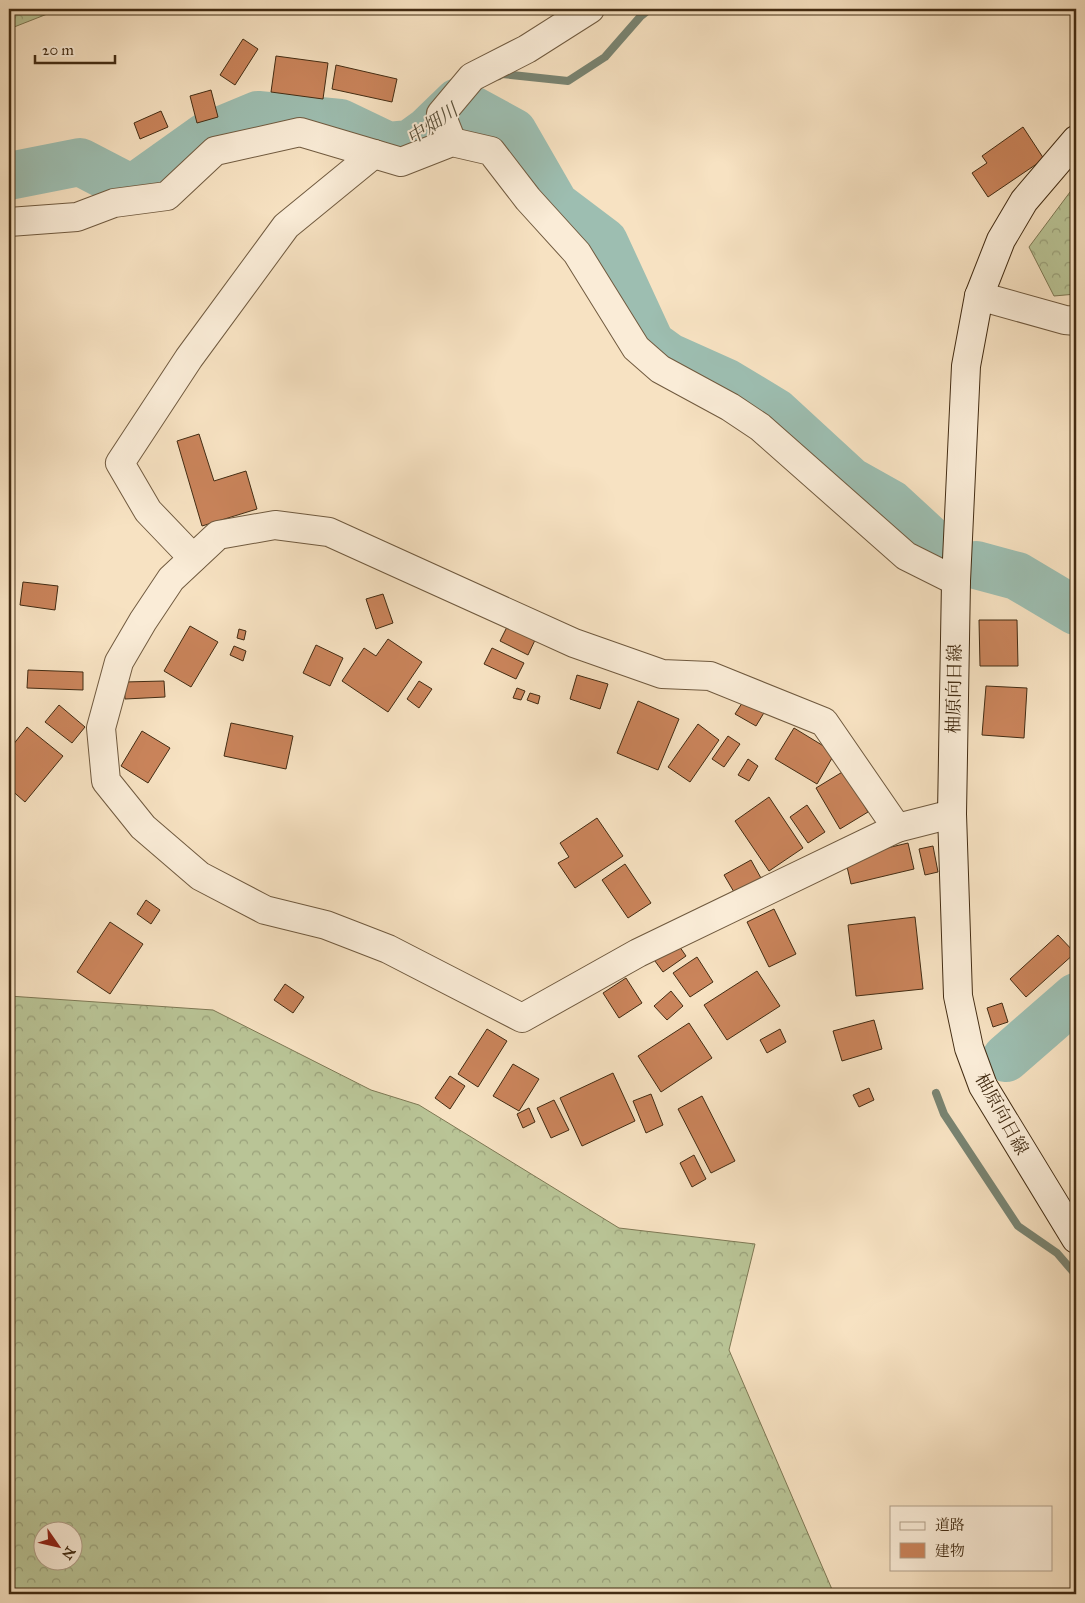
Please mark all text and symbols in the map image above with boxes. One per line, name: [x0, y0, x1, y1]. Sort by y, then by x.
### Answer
scale bar: [35, 32, 115, 64]
text: 20 m: [42, 41, 74, 59]
water label: 中畑川: [402, 97, 464, 149]
street label: 柚原向日線: [942, 644, 966, 734]
street label: 柚原向日線: [971, 1069, 1033, 1159]
legend: [890, 1506, 1052, 1570]
text: 道路: [935, 1516, 965, 1534]
north arrow: [32, 1520, 82, 1570]
text: 建物: [935, 1542, 965, 1560]
text: N: [58, 1543, 79, 1563]

